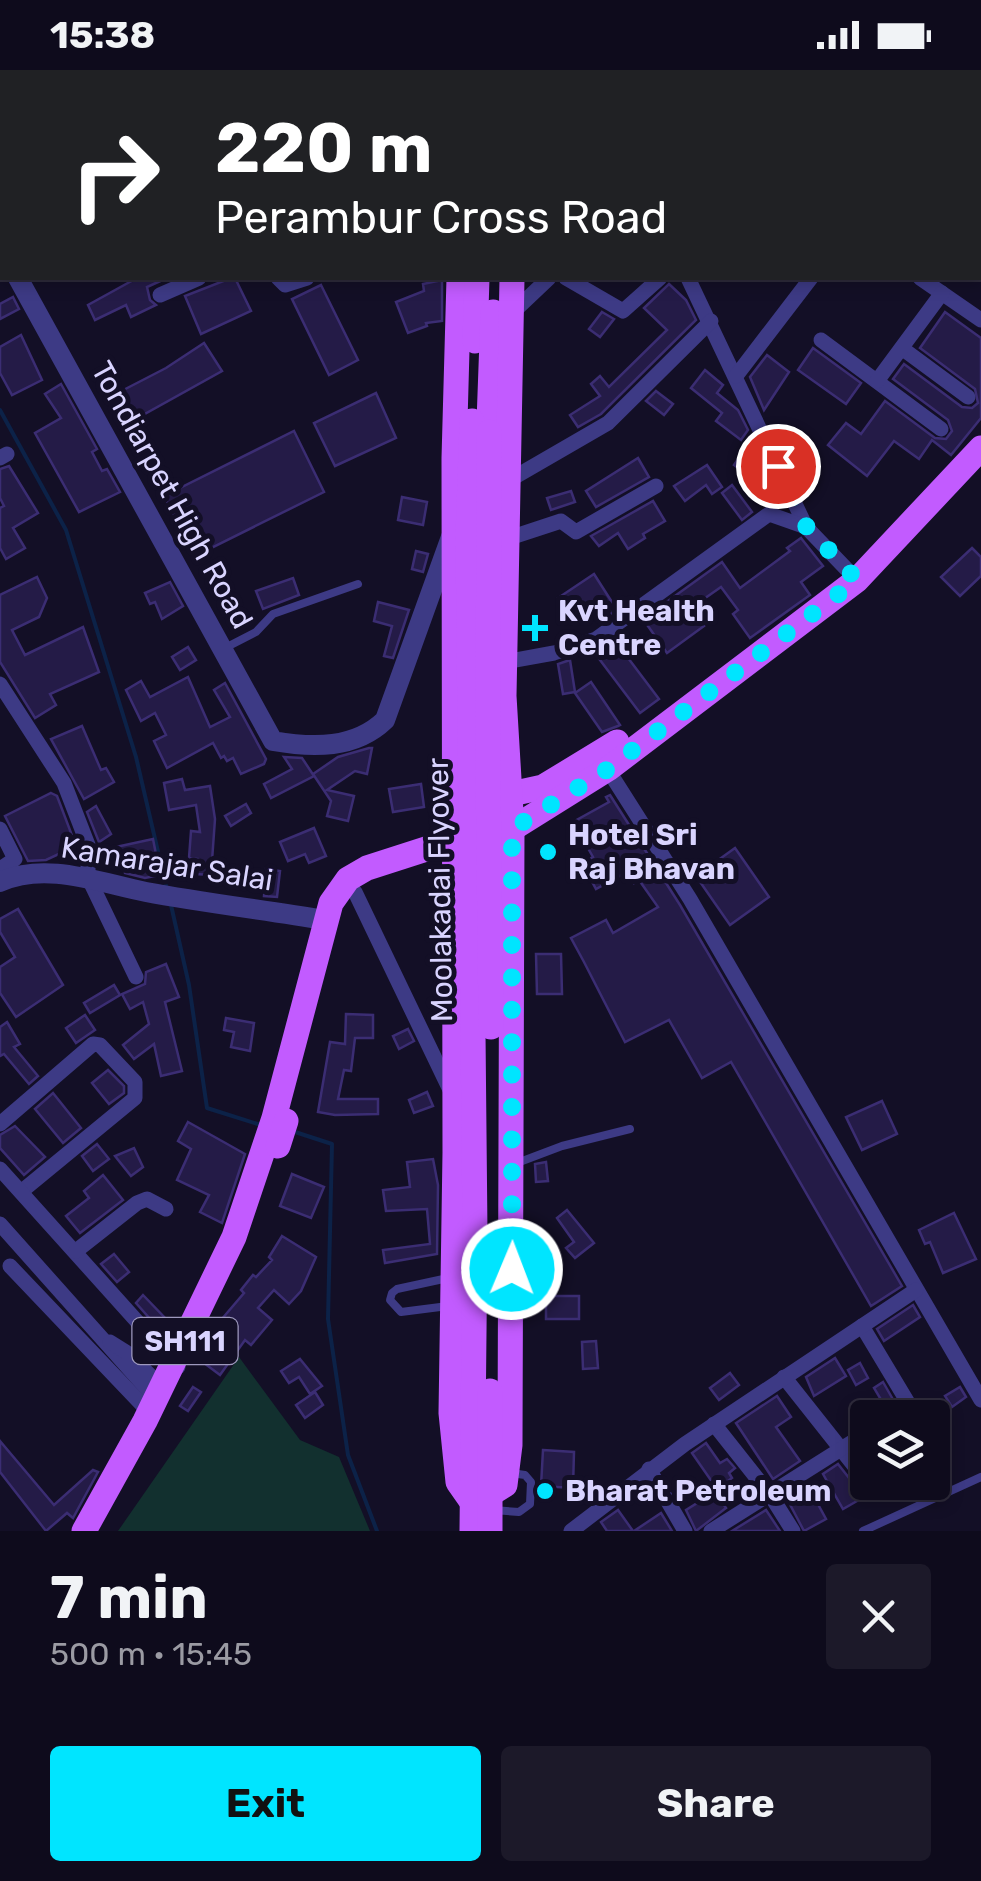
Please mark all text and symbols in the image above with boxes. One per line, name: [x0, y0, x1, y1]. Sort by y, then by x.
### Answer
text: 15:38: [50, 12, 155, 58]
text: 220 m: [215, 107, 433, 190]
icon: right: [50, 110, 180, 240]
text: Perambur Cross Road: [215, 191, 667, 244]
street label: Tondiarpet High Road: [84, 355, 260, 635]
pin: [736, 424, 821, 509]
icon: arrive: [751, 439, 806, 494]
place label: Kvt Health Centre: [558, 593, 715, 663]
marker: Kvt Health Centre: [522, 615, 548, 641]
street label: Moolakadai Flyover: [420, 757, 460, 1023]
place label: Hotel Sri Raj Bhavan: [568, 817, 735, 887]
street label: Kamarajar Salai: [58, 829, 276, 899]
marker: Hotel Sri Raj Bhavan: [537, 841, 559, 863]
position arrow: [460, 1217, 564, 1321]
road number: SH111: [132, 1318, 238, 1364]
map controls: [850, 1400, 950, 1500]
button: layers: [850, 1400, 950, 1500]
place label: Bharat Petroleum: [565, 1473, 831, 1509]
marker: Bharat Petroleum: [534, 1480, 556, 1502]
text: 7 min: [50, 1562, 208, 1633]
button: close: [826, 1564, 931, 1669]
text: 500 m · 15:45: [50, 1635, 252, 1673]
button: Exit: [50, 1746, 481, 1861]
button: Share: [501, 1746, 931, 1861]

